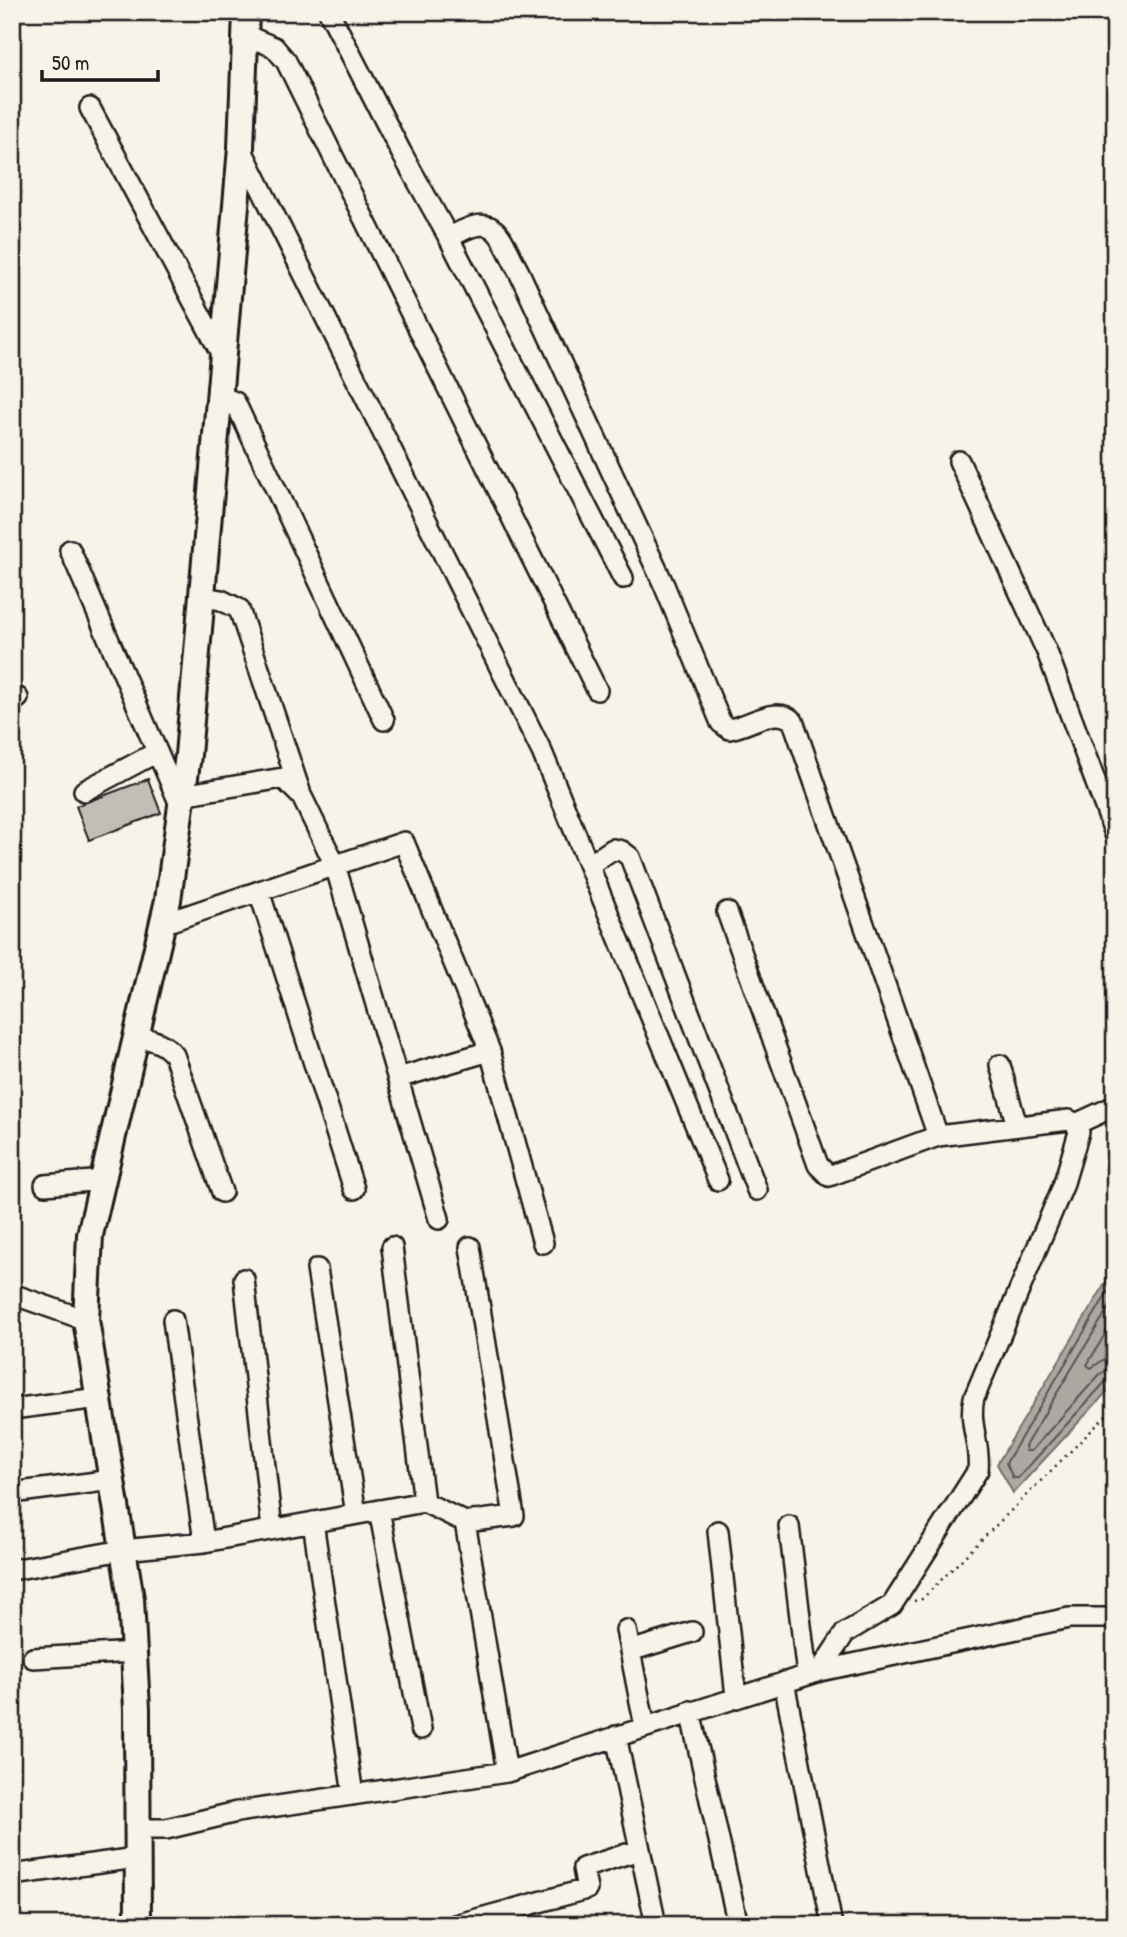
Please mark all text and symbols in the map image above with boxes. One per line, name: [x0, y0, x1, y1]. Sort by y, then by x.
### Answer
scale bar: [42, 38, 158, 82]
text: 50 m: [52, 48, 89, 77]

